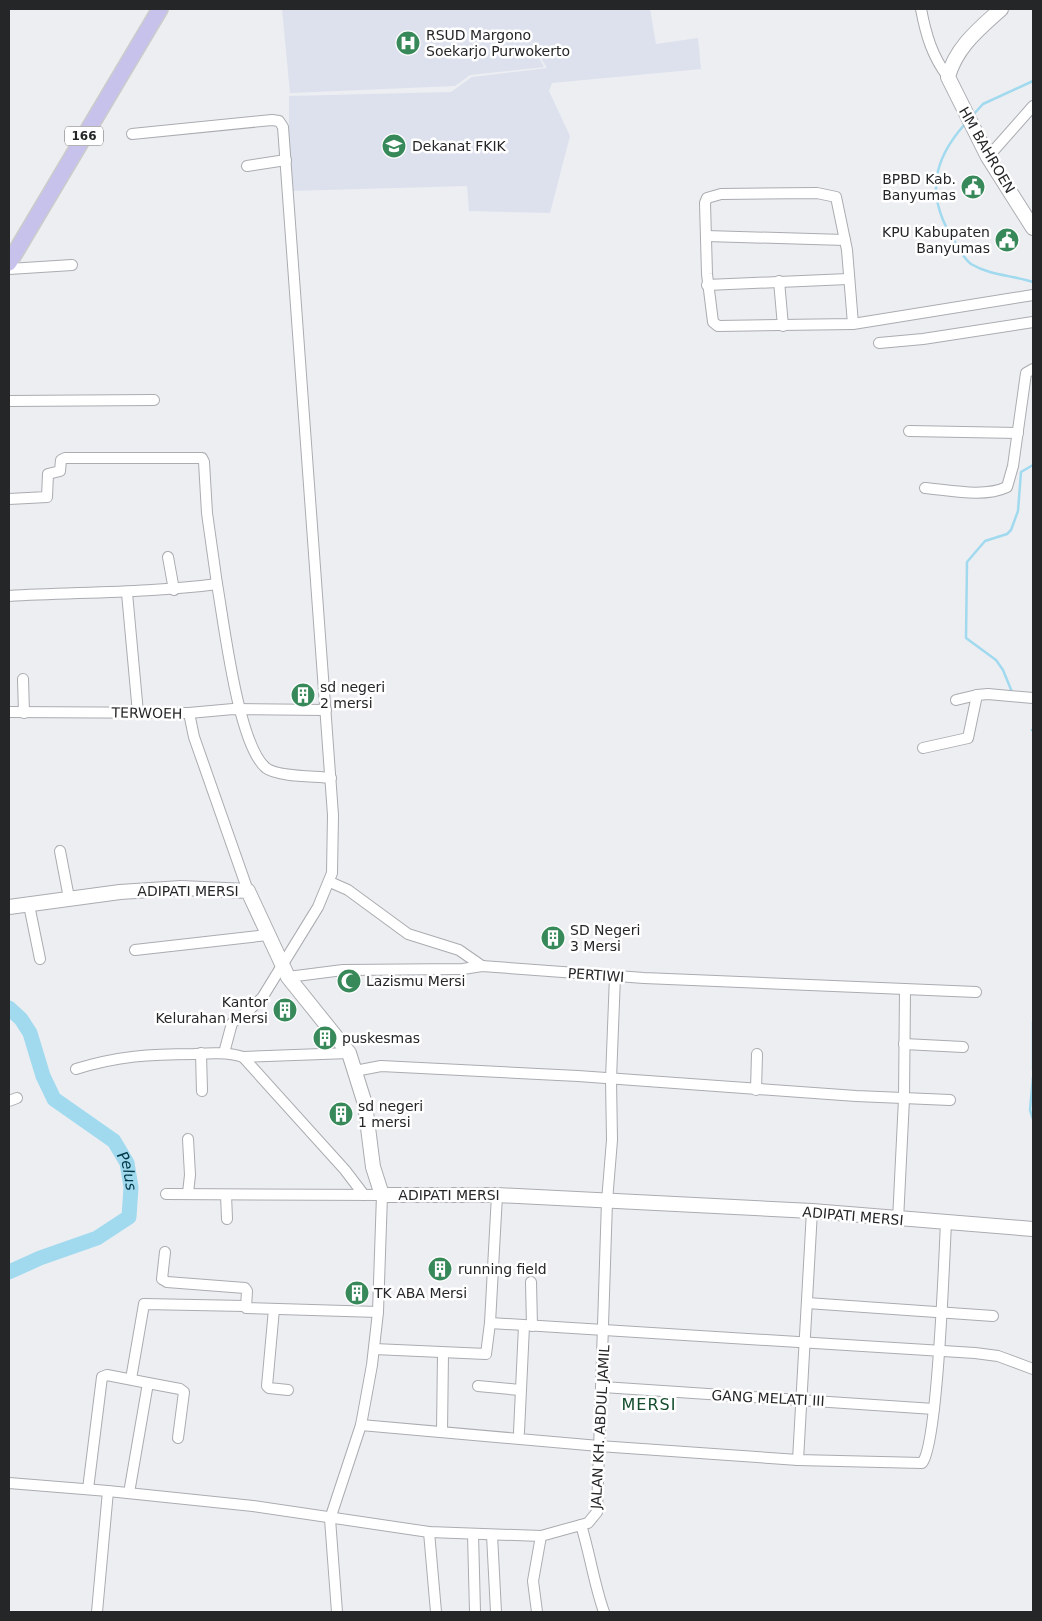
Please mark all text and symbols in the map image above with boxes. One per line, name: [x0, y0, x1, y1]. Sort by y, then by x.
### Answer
place label: RSUD Margono Soekarjo Purwokerto: [426, 27, 570, 59]
hospital icon: RSUD Margono Soekarjo Purwokerto: [395, 30, 421, 56]
street label: HM BAHROEN: [956, 104, 1018, 196]
road number: 166: [65, 126, 103, 146]
school or university icon: Dekanat FKIK: [381, 133, 407, 159]
place label: Dekanat FKIK: [412, 138, 507, 154]
place label: BPBD Kab. Banyumas: [882, 171, 956, 203]
public building icon: BPBD Kab. Banyumas: [960, 174, 986, 200]
place label: KPU Kabupaten Banyumas: [882, 224, 990, 256]
public building icon: KPU Kabupaten Banyumas: [994, 227, 1020, 253]
place label: sd negeri 2 mersi: [320, 679, 385, 711]
building icon: sd negeri 2 mersi: [290, 682, 316, 708]
street label: TERWOEH: [110, 704, 183, 722]
street label: ADIPATI MERSI: [137, 883, 239, 899]
place label: SD Negeri 3 Mersi: [570, 922, 640, 954]
building icon: SD Negeri 3 Mersi: [540, 925, 566, 951]
street label: PERTIWI: [567, 965, 625, 985]
mosque icon: Lazismu Mersi: [336, 968, 362, 994]
place label: Lazismu Mersi: [366, 973, 466, 989]
place label: Kantor Kelurahan Mersi: [155, 994, 268, 1026]
building icon: Kantor Kelurahan Mersi: [272, 997, 298, 1023]
building icon: puskesmas: [312, 1025, 338, 1051]
place label: puskesmas: [342, 1030, 420, 1046]
place label: sd negeri 1 mersi: [358, 1098, 423, 1130]
building icon: sd negeri 1 mersi: [328, 1101, 354, 1127]
water label: Pelus: [113, 1148, 140, 1192]
street label: ADIPATI MERSI: [398, 1187, 500, 1203]
street label: ADIPATI MERSI: [802, 1204, 904, 1228]
building icon: running field: [427, 1256, 453, 1282]
place label: running field: [458, 1261, 547, 1277]
building icon: TK ABA Mersi: [344, 1280, 370, 1306]
place label: TK ABA Mersi: [373, 1285, 467, 1301]
street label: JALAN KH. ABDUL JAMIL: [588, 1344, 612, 1510]
street label: GANG MELATI III: [711, 1387, 825, 1409]
district label: MERSI: [622, 1395, 676, 1414]

